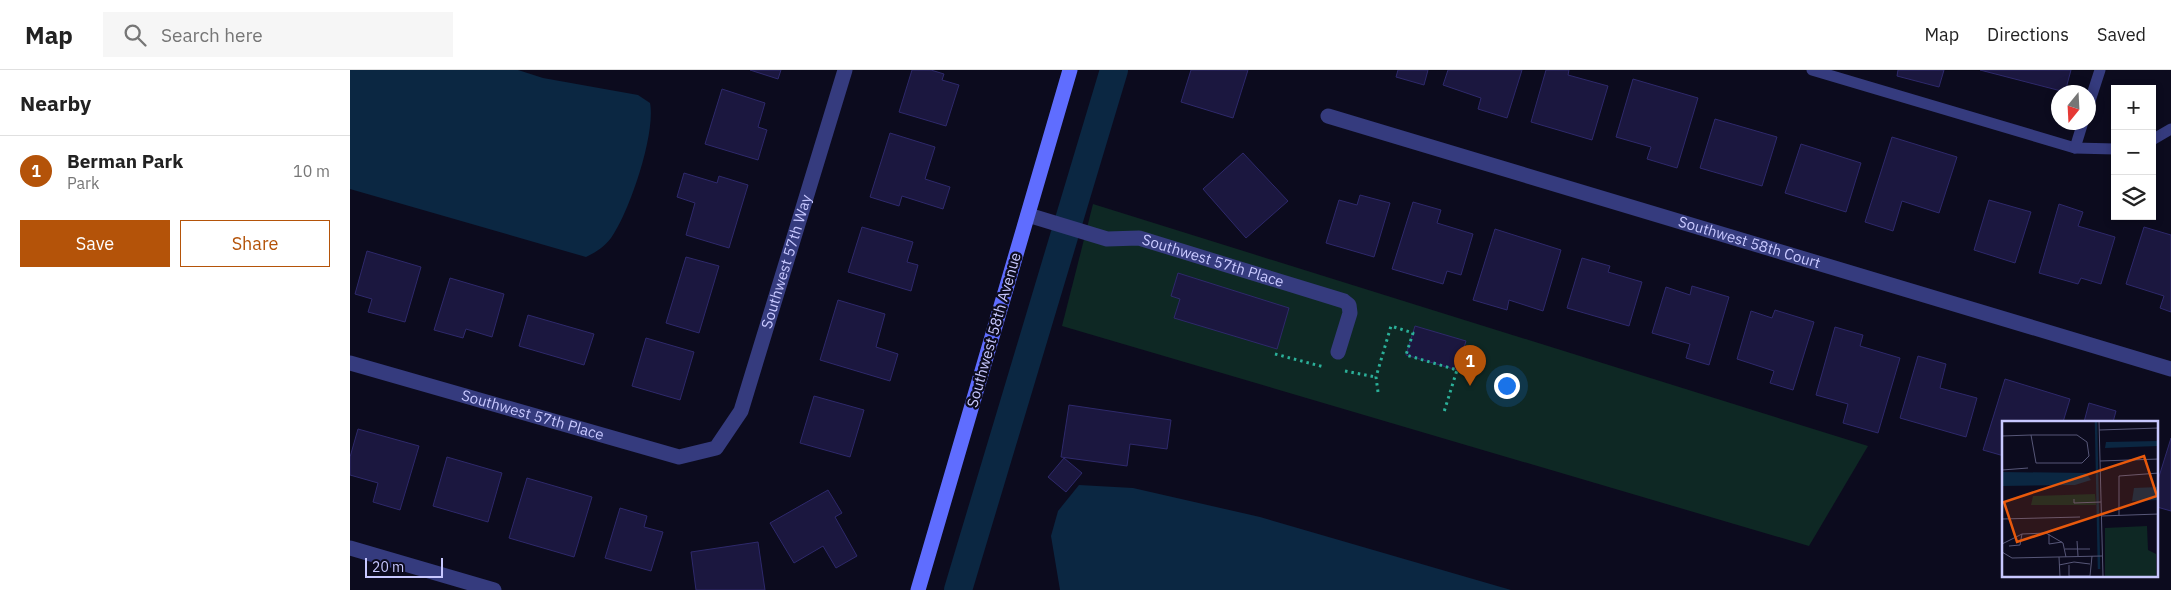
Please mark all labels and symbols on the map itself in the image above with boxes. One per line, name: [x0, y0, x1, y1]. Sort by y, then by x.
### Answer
north arrow: [2051, 85, 2096, 130]
street label: Southwest 57th Way: [757, 192, 816, 331]
street label: Southwest 58th Court: [1676, 212, 1823, 272]
street label: Southwest 57th Place: [1140, 230, 1286, 291]
street label: Southwest 58th Avenue: [962, 250, 1025, 410]
pin: 1: [1454, 345, 1486, 386]
your location: [1494, 373, 1520, 399]
street label: Southwest 57th Place: [459, 385, 606, 444]
inset map: [2002, 421, 2158, 578]
scale bar: [365, 555, 442, 578]

